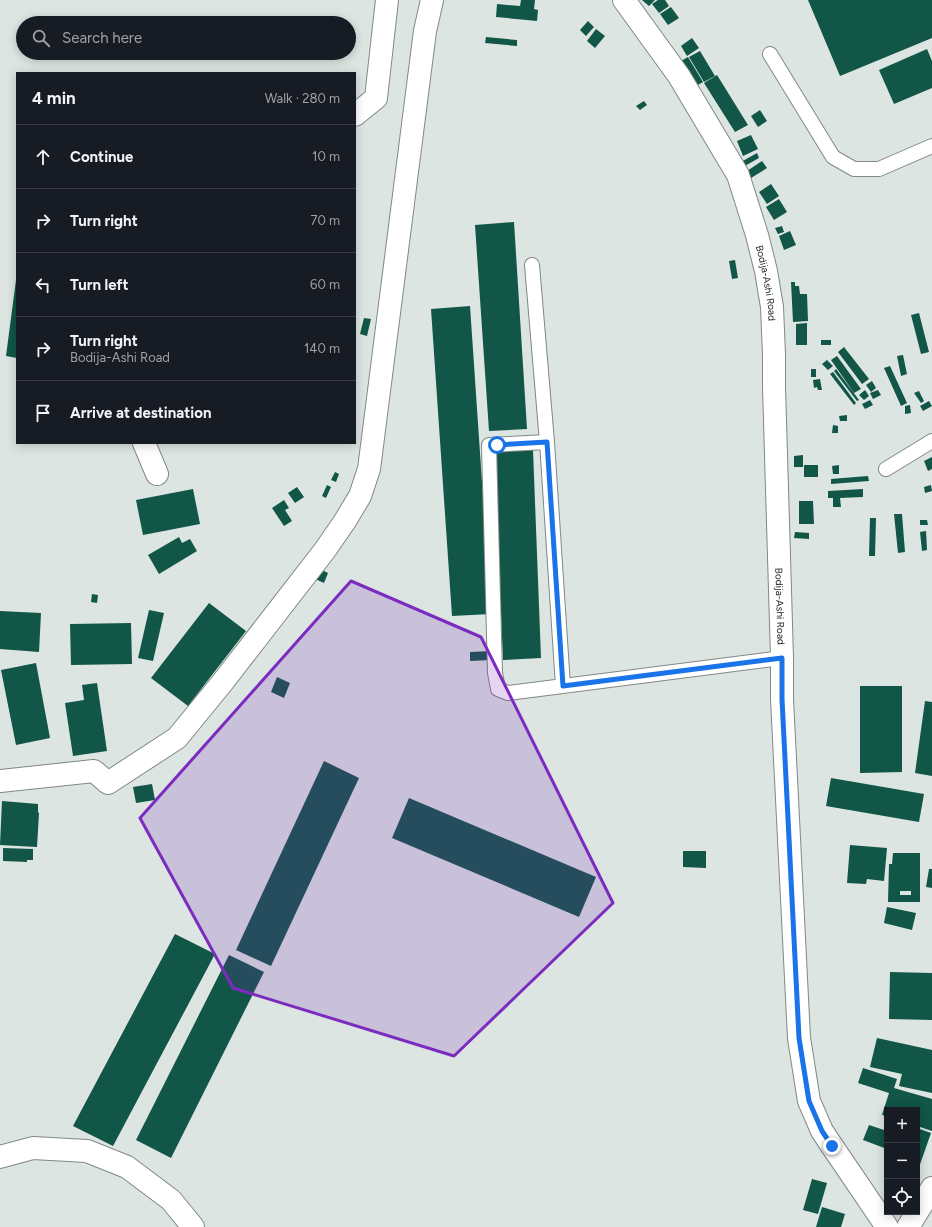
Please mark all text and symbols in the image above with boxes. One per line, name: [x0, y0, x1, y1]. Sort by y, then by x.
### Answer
search box: [16, 16, 356, 60]
icon: search: [30, 27, 52, 49]
text: Search here: [62, 29, 142, 47]
text: 4 min: [32, 88, 76, 108]
text: Walk · 280 m: [265, 91, 340, 106]
icon: ahead: [32, 146, 54, 168]
text: Continue: [70, 148, 133, 166]
text: 10 m: [312, 149, 340, 164]
icon: right: [32, 210, 54, 232]
text: Turn right: [70, 212, 138, 230]
text: 70 m: [310, 213, 340, 228]
street label: Bodija-Ashi Road: [753, 244, 779, 321]
icon: left: [32, 274, 54, 296]
text: Turn left: [70, 276, 128, 294]
text: 60 m: [310, 277, 340, 292]
text: Turn right: [70, 332, 138, 350]
icon: right: [32, 338, 54, 360]
text: 140 m: [304, 341, 340, 356]
text: Bodija-Ashi Road: [70, 350, 170, 365]
icon: arrive: [32, 402, 54, 424]
text: Arrive at destination: [70, 404, 211, 422]
route start: [488, 436, 506, 454]
street label: Bodija-Ashi Road: [773, 568, 788, 645]
map controls: [884, 1107, 920, 1215]
button: +: [884, 1107, 920, 1143]
route end: [823, 1137, 841, 1155]
button: −: [884, 1143, 920, 1179]
button: locate: [884, 1179, 920, 1215]

